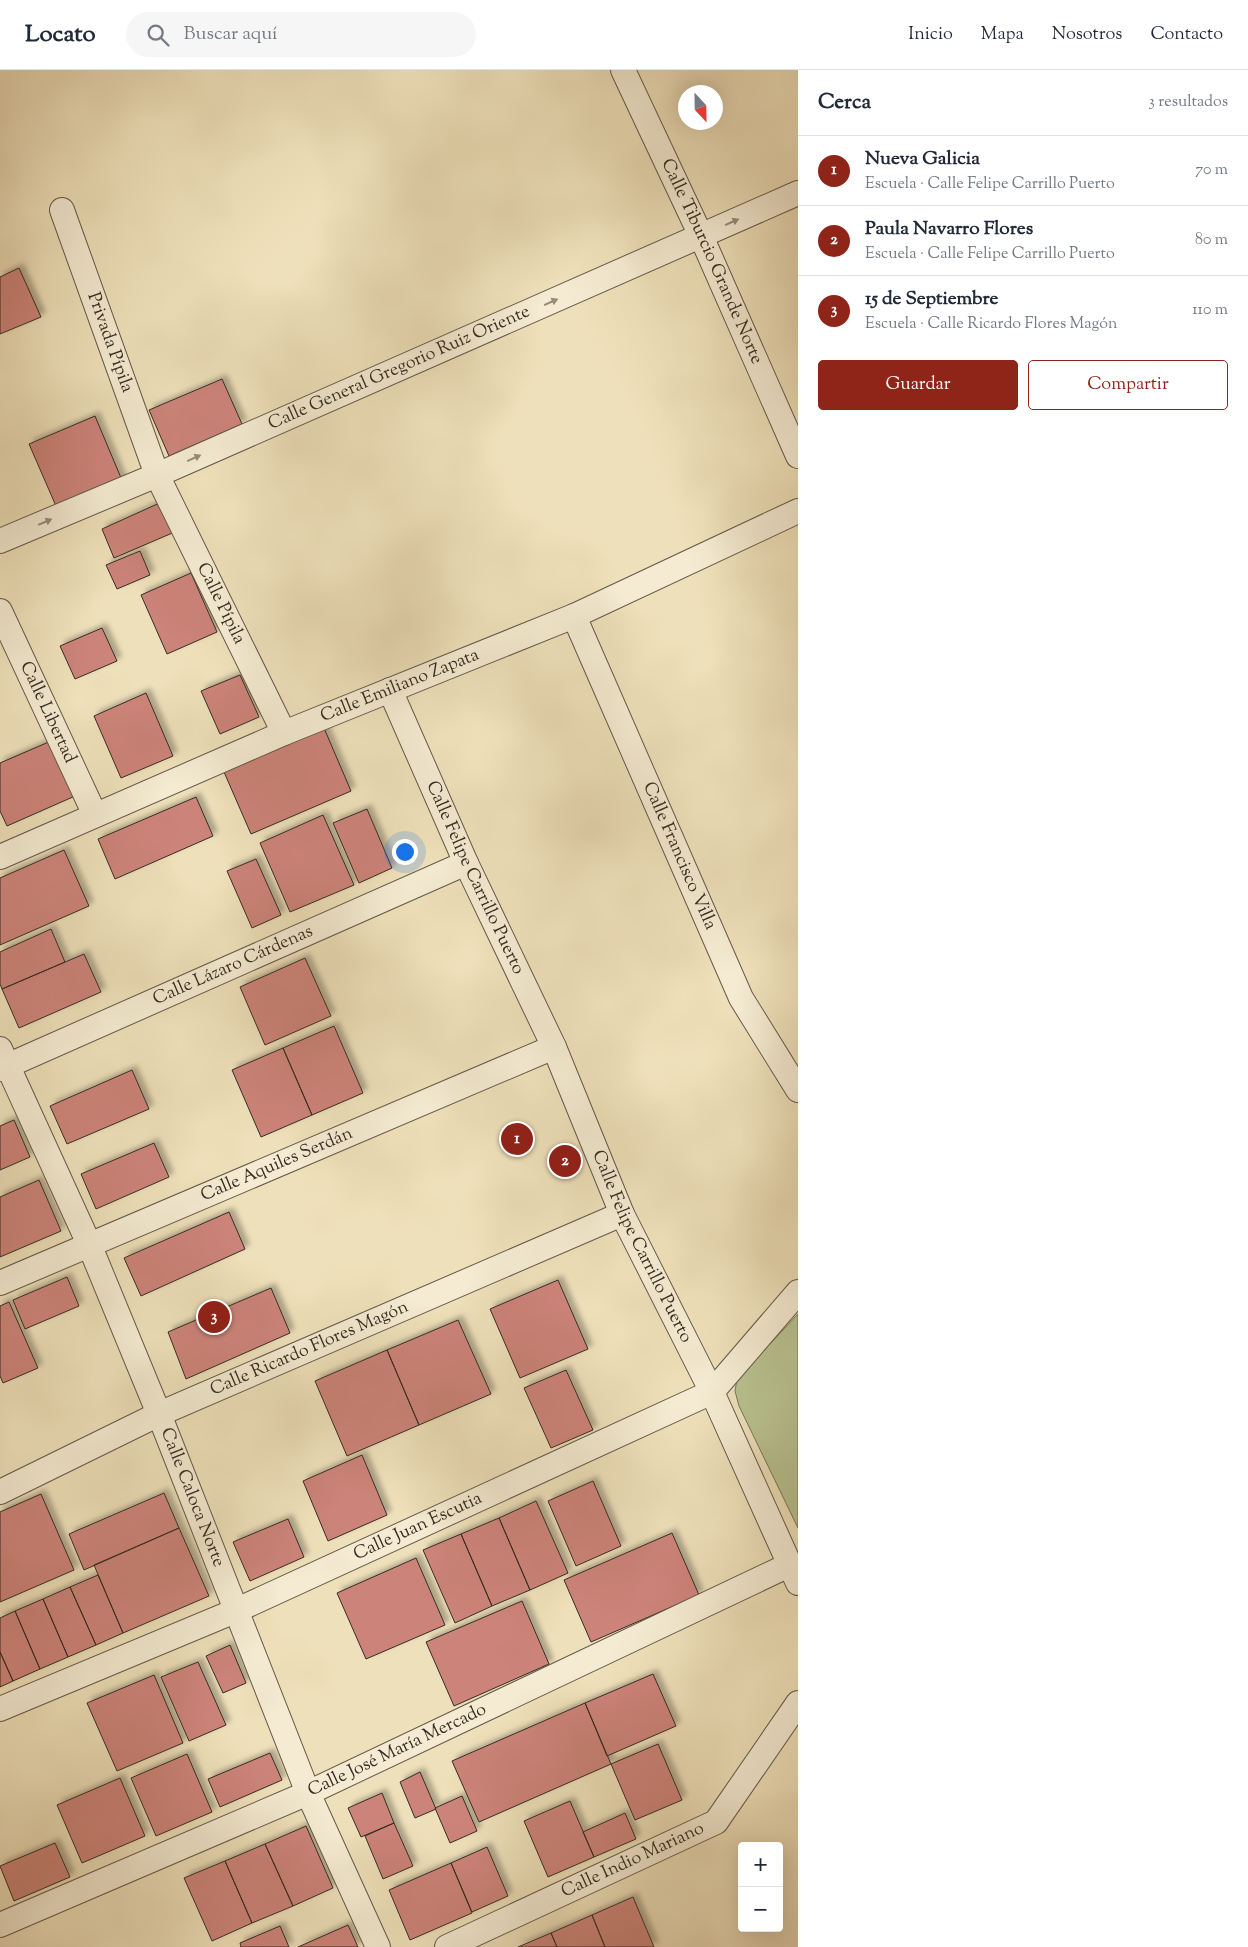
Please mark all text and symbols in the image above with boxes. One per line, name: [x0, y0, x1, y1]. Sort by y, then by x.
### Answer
search box: [126, 12, 476, 57]
text: Locato: [25, 18, 96, 52]
icon: search: [144, 21, 172, 49]
text: Buscar aquí: [184, 21, 278, 48]
text: Inicio: [908, 22, 953, 48]
text: Mapa: [981, 22, 1024, 48]
text: Nosotros: [1052, 22, 1122, 48]
text: Contacto: [1150, 22, 1223, 48]
north arrow: [678, 85, 723, 130]
text: Cerca: [818, 88, 871, 118]
text: 3 resultados: [1148, 91, 1228, 114]
text: Nueva Galicia: [865, 146, 980, 173]
street label: Calle Tiburcio Grande Norte: [654, 155, 769, 369]
text: 1: [831, 159, 837, 182]
text: 70 m: [1195, 159, 1228, 182]
text: Escuela · Calle Felipe Carrillo Puerto: [865, 173, 1115, 196]
text: Paula Navarro Flores: [865, 216, 1033, 243]
one-way arrow: [725, 218, 739, 226]
text: 2: [830, 229, 838, 252]
text: 80 m: [1195, 229, 1228, 252]
text: Escuela · Calle Felipe Carrillo Puerto: [865, 243, 1115, 266]
text: 15 de Septiembre: [865, 286, 998, 313]
street label: Privada Pípila: [80, 289, 140, 396]
one-way arrow: [544, 297, 558, 305]
street label: Calle General Gregorio Ruiz Oriente: [264, 299, 534, 437]
text: 3: [831, 299, 837, 322]
text: 110 m: [1192, 299, 1228, 322]
text: Escuela · Calle Ricardo Flores Magón: [865, 313, 1117, 336]
button: Guardar: [818, 360, 1018, 410]
button: Compartir: [1028, 360, 1228, 410]
one-way arrow: [187, 454, 201, 462]
one-way arrow: [38, 518, 52, 526]
street label: Calle Pípila: [189, 558, 251, 649]
street label: Calle Emiliano Zapata: [317, 643, 483, 730]
street label: Calle Libertad: [12, 657, 82, 768]
street label: Calle Felipe Carrillo Puerto: [419, 777, 531, 979]
street label: Calle Francisco Villa: [635, 778, 723, 934]
your location: [392, 839, 418, 865]
street label: Calle Lázaro Cárdenas: [149, 919, 317, 1013]
pin: 1: [501, 1120, 533, 1158]
street label: Calle Aquiles Serdán: [197, 1121, 357, 1209]
pin: 2: [549, 1142, 581, 1180]
street label: Calle Felipe Carrillo Puerto: [584, 1146, 698, 1348]
street label: Calle Ricardo Flores Magón: [206, 1295, 413, 1403]
pin: 3: [198, 1298, 230, 1336]
street label: Calle Caloca Norte: [153, 1424, 231, 1571]
street label: Calle Juan Escutia: [349, 1486, 487, 1568]
street label: Calle José María Mercado: [304, 1697, 491, 1804]
street label: Calle Indio Mariano: [557, 1816, 709, 1905]
map controls: [738, 1842, 783, 1932]
button: +: [738, 1842, 783, 1887]
button: −: [738, 1887, 783, 1932]

